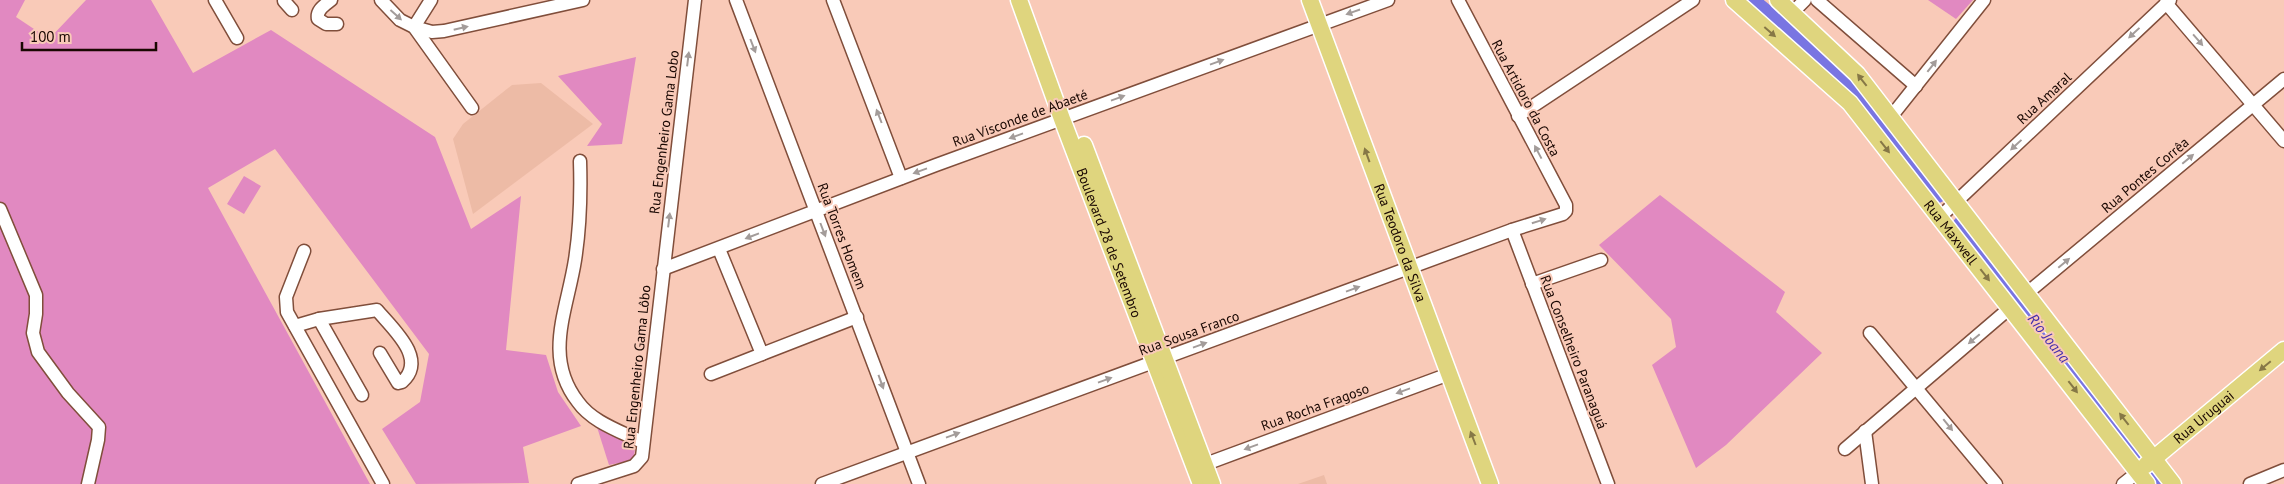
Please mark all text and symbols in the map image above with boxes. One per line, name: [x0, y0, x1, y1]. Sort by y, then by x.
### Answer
one-way arrow: [1346, 9, 1361, 16]
one-way arrow: [389, 10, 402, 21]
scale bar: [22, 20, 156, 52]
one-way arrow: [454, 23, 470, 31]
one-way arrow: [1764, 26, 1776, 38]
text: 100 m: [30, 27, 71, 46]
one-way arrow: [2128, 27, 2140, 39]
one-way arrow: [2192, 34, 2204, 46]
street label: Rua Artidoro da Costa: [1488, 37, 1564, 160]
one-way arrow: [750, 38, 757, 53]
street label: Rua Engenheiro Gama Lobo: [645, 49, 683, 215]
one-way arrow: [684, 51, 692, 67]
one-way arrow: [1210, 58, 1225, 65]
one-way arrow: [1926, 60, 1937, 73]
street label: Rua Amaral: [2013, 68, 2075, 128]
one-way arrow: [1856, 74, 1867, 87]
street label: Rua Visconde de Abaeté: [950, 85, 1090, 151]
one-way arrow: [1111, 94, 1126, 102]
one-way arrow: [874, 109, 882, 123]
one-way arrow: [1008, 132, 1023, 140]
street label: Rua Pontes Corrêa: [2098, 133, 2193, 217]
one-way arrow: [2010, 139, 2022, 151]
one-way arrow: [1879, 140, 1890, 153]
one-way arrow: [1533, 145, 1542, 158]
one-way arrow: [1363, 147, 1371, 162]
one-way arrow: [2182, 153, 2194, 165]
street label: Boulevard 28 de Setembro: [1072, 165, 1146, 320]
one-way arrow: [912, 167, 927, 175]
street label: Rua Torres Homem: [813, 180, 871, 292]
street label: Rua Teodoro da Silva: [1370, 181, 1430, 304]
street label: Rua Maxwell: [1920, 196, 1982, 268]
one-way arrow: [665, 212, 673, 228]
one-way arrow: [1531, 217, 1546, 225]
one-way arrow: [820, 223, 828, 237]
one-way arrow: [744, 232, 759, 240]
one-way arrow: [2057, 258, 2070, 269]
one-way arrow: [1980, 268, 1990, 281]
street label: Rua Conselheiro Paranaguá: [1536, 273, 1612, 432]
street label: Rua Engenheiro Gama Lôbo: [619, 284, 655, 450]
one-way arrow: [1346, 285, 1361, 293]
street label: Rua Sousa Franco: [1136, 306, 1242, 360]
water label: Rio Joana: [2024, 309, 2075, 367]
one-way arrow: [1967, 333, 1980, 344]
one-way arrow: [1193, 341, 1208, 348]
one-way arrow: [2259, 360, 2272, 371]
one-way arrow: [877, 375, 885, 390]
one-way arrow: [1098, 376, 1113, 383]
street label: Rua Rocha Fragoso: [1259, 379, 1371, 435]
one-way arrow: [2067, 380, 2078, 393]
street label: Rua Uruguai: [2170, 386, 2238, 447]
one-way arrow: [1395, 387, 1410, 395]
one-way arrow: [2119, 413, 2130, 426]
one-way arrow: [1942, 418, 1953, 431]
one-way arrow: [945, 431, 960, 438]
one-way arrow: [1469, 431, 1476, 446]
one-way arrow: [1243, 443, 1258, 451]

